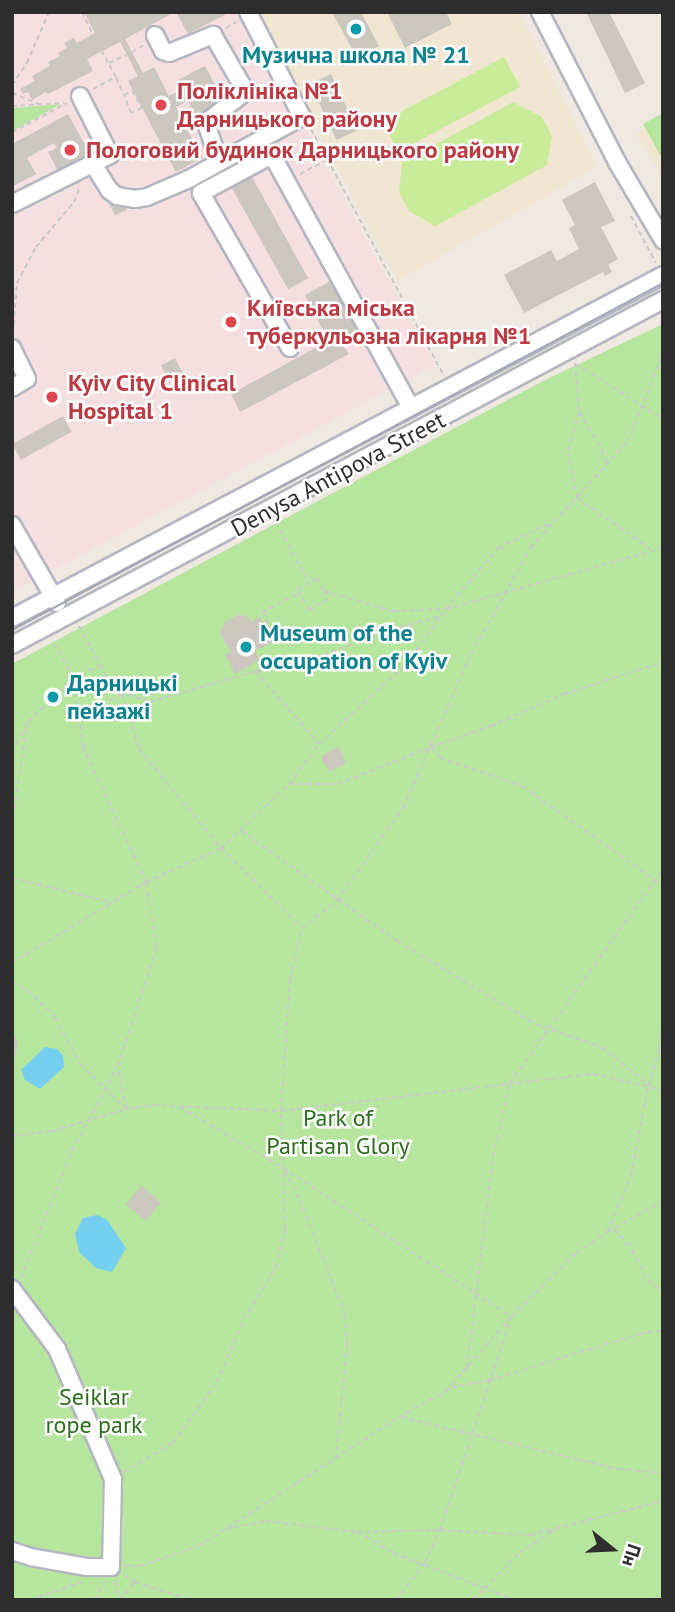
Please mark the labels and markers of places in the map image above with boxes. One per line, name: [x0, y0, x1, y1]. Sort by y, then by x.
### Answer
marker: Музична школа № 21: [348, 21, 364, 37]
place label: Музична школа № 21: [242, 41, 470, 69]
place label: Поліклініка №1 Дарницького району: [177, 77, 397, 133]
marker: Поліклініка №1 Дарницького району: [151, 95, 171, 115]
place label: Пологовий будинок Дарницького району: [86, 136, 519, 164]
marker: Пологовий будинок Дарницького району: [60, 140, 80, 160]
place label: Київська міська туберкульозна лікарня №1: [247, 294, 531, 350]
marker: Київська міська туберкульозна лікарня №1: [221, 312, 241, 332]
place label: Kyiv City Clinical Hospital 1: [68, 369, 238, 425]
marker: Kyiv City Clinical Hospital 1: [42, 387, 62, 407]
place label: Museum of the occupation of Kyiv: [260, 619, 447, 675]
marker: Museum of the occupation of Kyiv: [238, 639, 254, 655]
place label: Дарницькі пейзажі: [67, 669, 178, 725]
marker: Дарницькі пейзажі: [45, 689, 61, 705]

